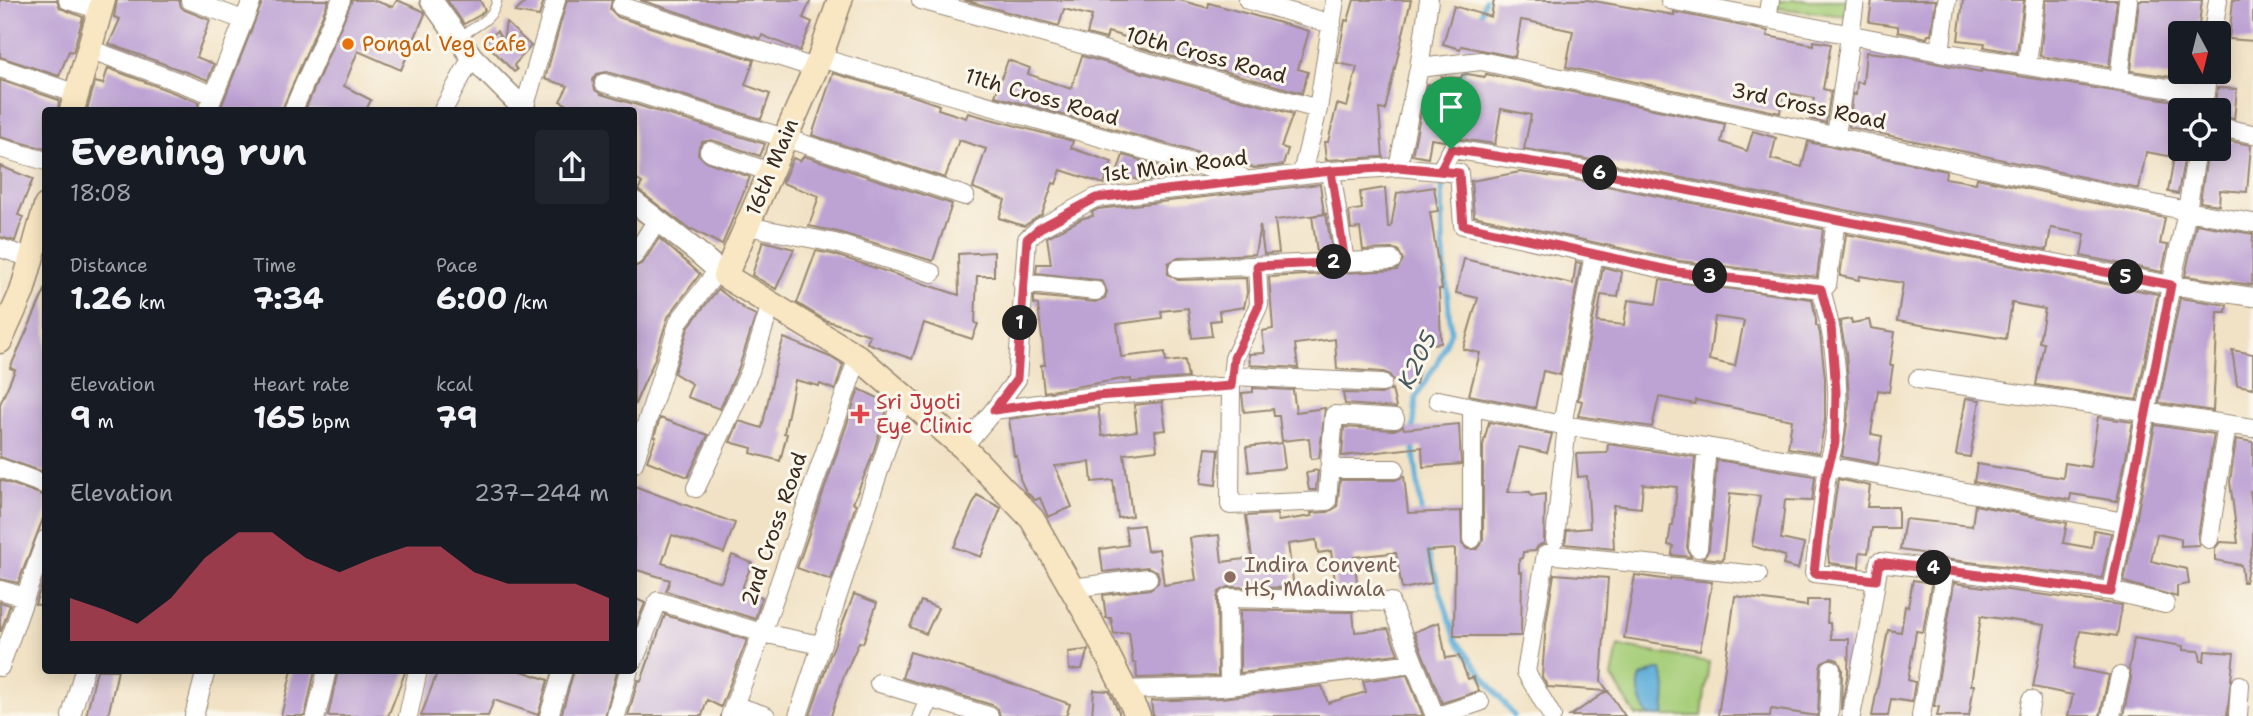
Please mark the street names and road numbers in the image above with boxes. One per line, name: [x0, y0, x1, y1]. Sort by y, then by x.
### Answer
street label: 10th Cross Road: [1122, 20, 1290, 90]
street label: 11th Cross Road: [962, 62, 1122, 132]
street label: 3rd Cross Road: [1729, 76, 1889, 136]
street label: 16th Main: [739, 114, 805, 220]
street label: 1st Main Road: [1101, 143, 1249, 189]
street label: 2nd Cross Road: [735, 448, 813, 610]

